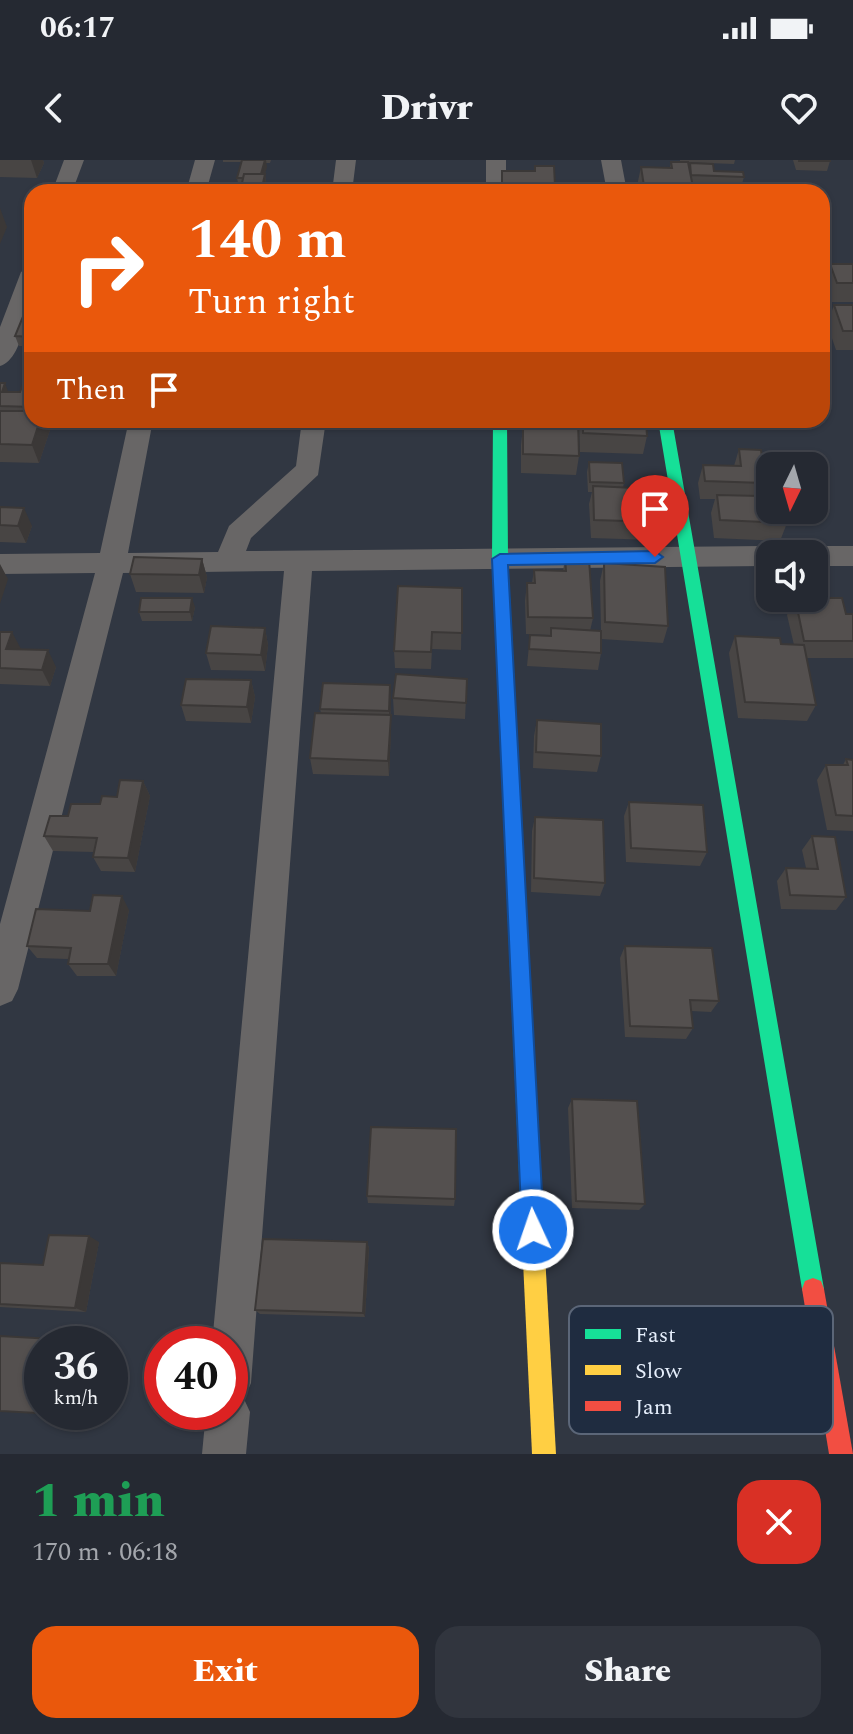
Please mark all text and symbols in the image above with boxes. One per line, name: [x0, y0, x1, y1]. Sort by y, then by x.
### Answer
text: 06:17: [40, 5, 115, 51]
text: Drivr: [381, 81, 472, 136]
icon: back: [32, 86, 76, 130]
icon: heart: [777, 86, 821, 130]
text: 140 m: [188, 198, 347, 283]
icon: right: [56, 216, 160, 320]
text: Turn right: [188, 275, 355, 330]
text: Then: [56, 367, 126, 413]
icon: arrive: [142, 368, 186, 412]
north arrow: [756, 452, 828, 524]
map controls: [756, 452, 828, 612]
pin: [621, 475, 689, 557]
icon: arrive: [633, 487, 677, 531]
button: sound: [756, 540, 828, 612]
position arrow: [491, 1188, 575, 1272]
legend: [569, 1306, 833, 1434]
text: Fast: [635, 1319, 676, 1352]
speed limit sign: 40: [144, 1326, 248, 1430]
text: 36: [54, 1337, 98, 1398]
text: Slow: [635, 1355, 683, 1388]
text: km/h: [54, 1383, 99, 1413]
text: Jam: [635, 1391, 673, 1424]
text: 1 min: [32, 1465, 165, 1538]
button: close: [737, 1480, 821, 1564]
text: 170 m · 06:18: [32, 1532, 178, 1572]
button: Exit: [32, 1626, 419, 1718]
button: Share: [435, 1626, 821, 1718]

